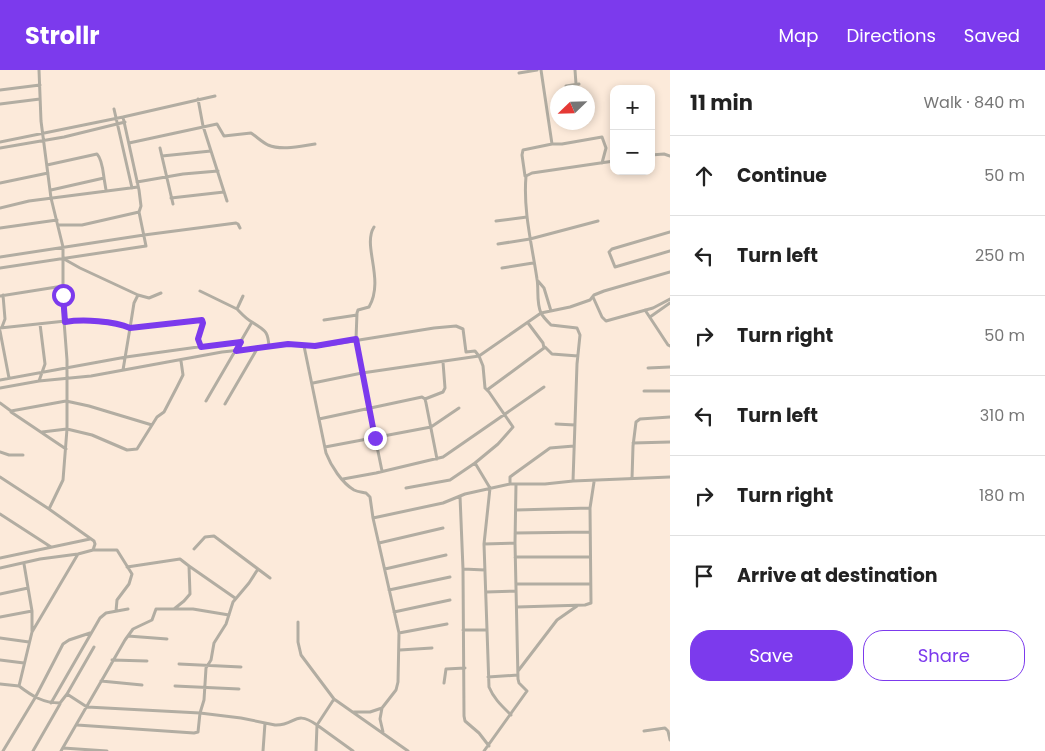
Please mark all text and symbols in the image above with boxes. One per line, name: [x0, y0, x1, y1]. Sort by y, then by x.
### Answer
text: Strollr: [25, 19, 100, 52]
text: Map: [779, 23, 818, 48]
text: Directions: [846, 23, 936, 48]
text: Saved: [964, 23, 1020, 48]
north arrow: [550, 85, 595, 130]
map controls: [610, 85, 655, 175]
button: +: [610, 85, 655, 130]
text: 11 min: [690, 88, 753, 117]
text: Walk · 840 m: [923, 91, 1025, 114]
button: −: [610, 130, 655, 175]
icon: ahead: [690, 162, 718, 190]
text: Continue: [737, 162, 827, 189]
text: 50 m: [984, 164, 1025, 187]
icon: left: [690, 242, 718, 270]
text: Turn left: [737, 242, 818, 269]
text: 250 m: [975, 244, 1025, 267]
route start: [52, 284, 75, 307]
icon: right: [690, 322, 718, 350]
text: Turn right: [737, 322, 833, 349]
text: 50 m: [984, 324, 1025, 347]
icon: left: [690, 402, 718, 430]
text: Turn left: [737, 402, 818, 429]
text: 310 m: [980, 404, 1025, 427]
route end: [364, 427, 387, 450]
icon: right: [690, 482, 718, 510]
text: Turn right: [737, 482, 833, 509]
text: 180 m: [979, 484, 1025, 507]
icon: arrive: [690, 562, 718, 590]
text: Arrive at destination: [737, 562, 938, 589]
button: Save: [690, 630, 853, 681]
button: Share: [863, 630, 1025, 681]

